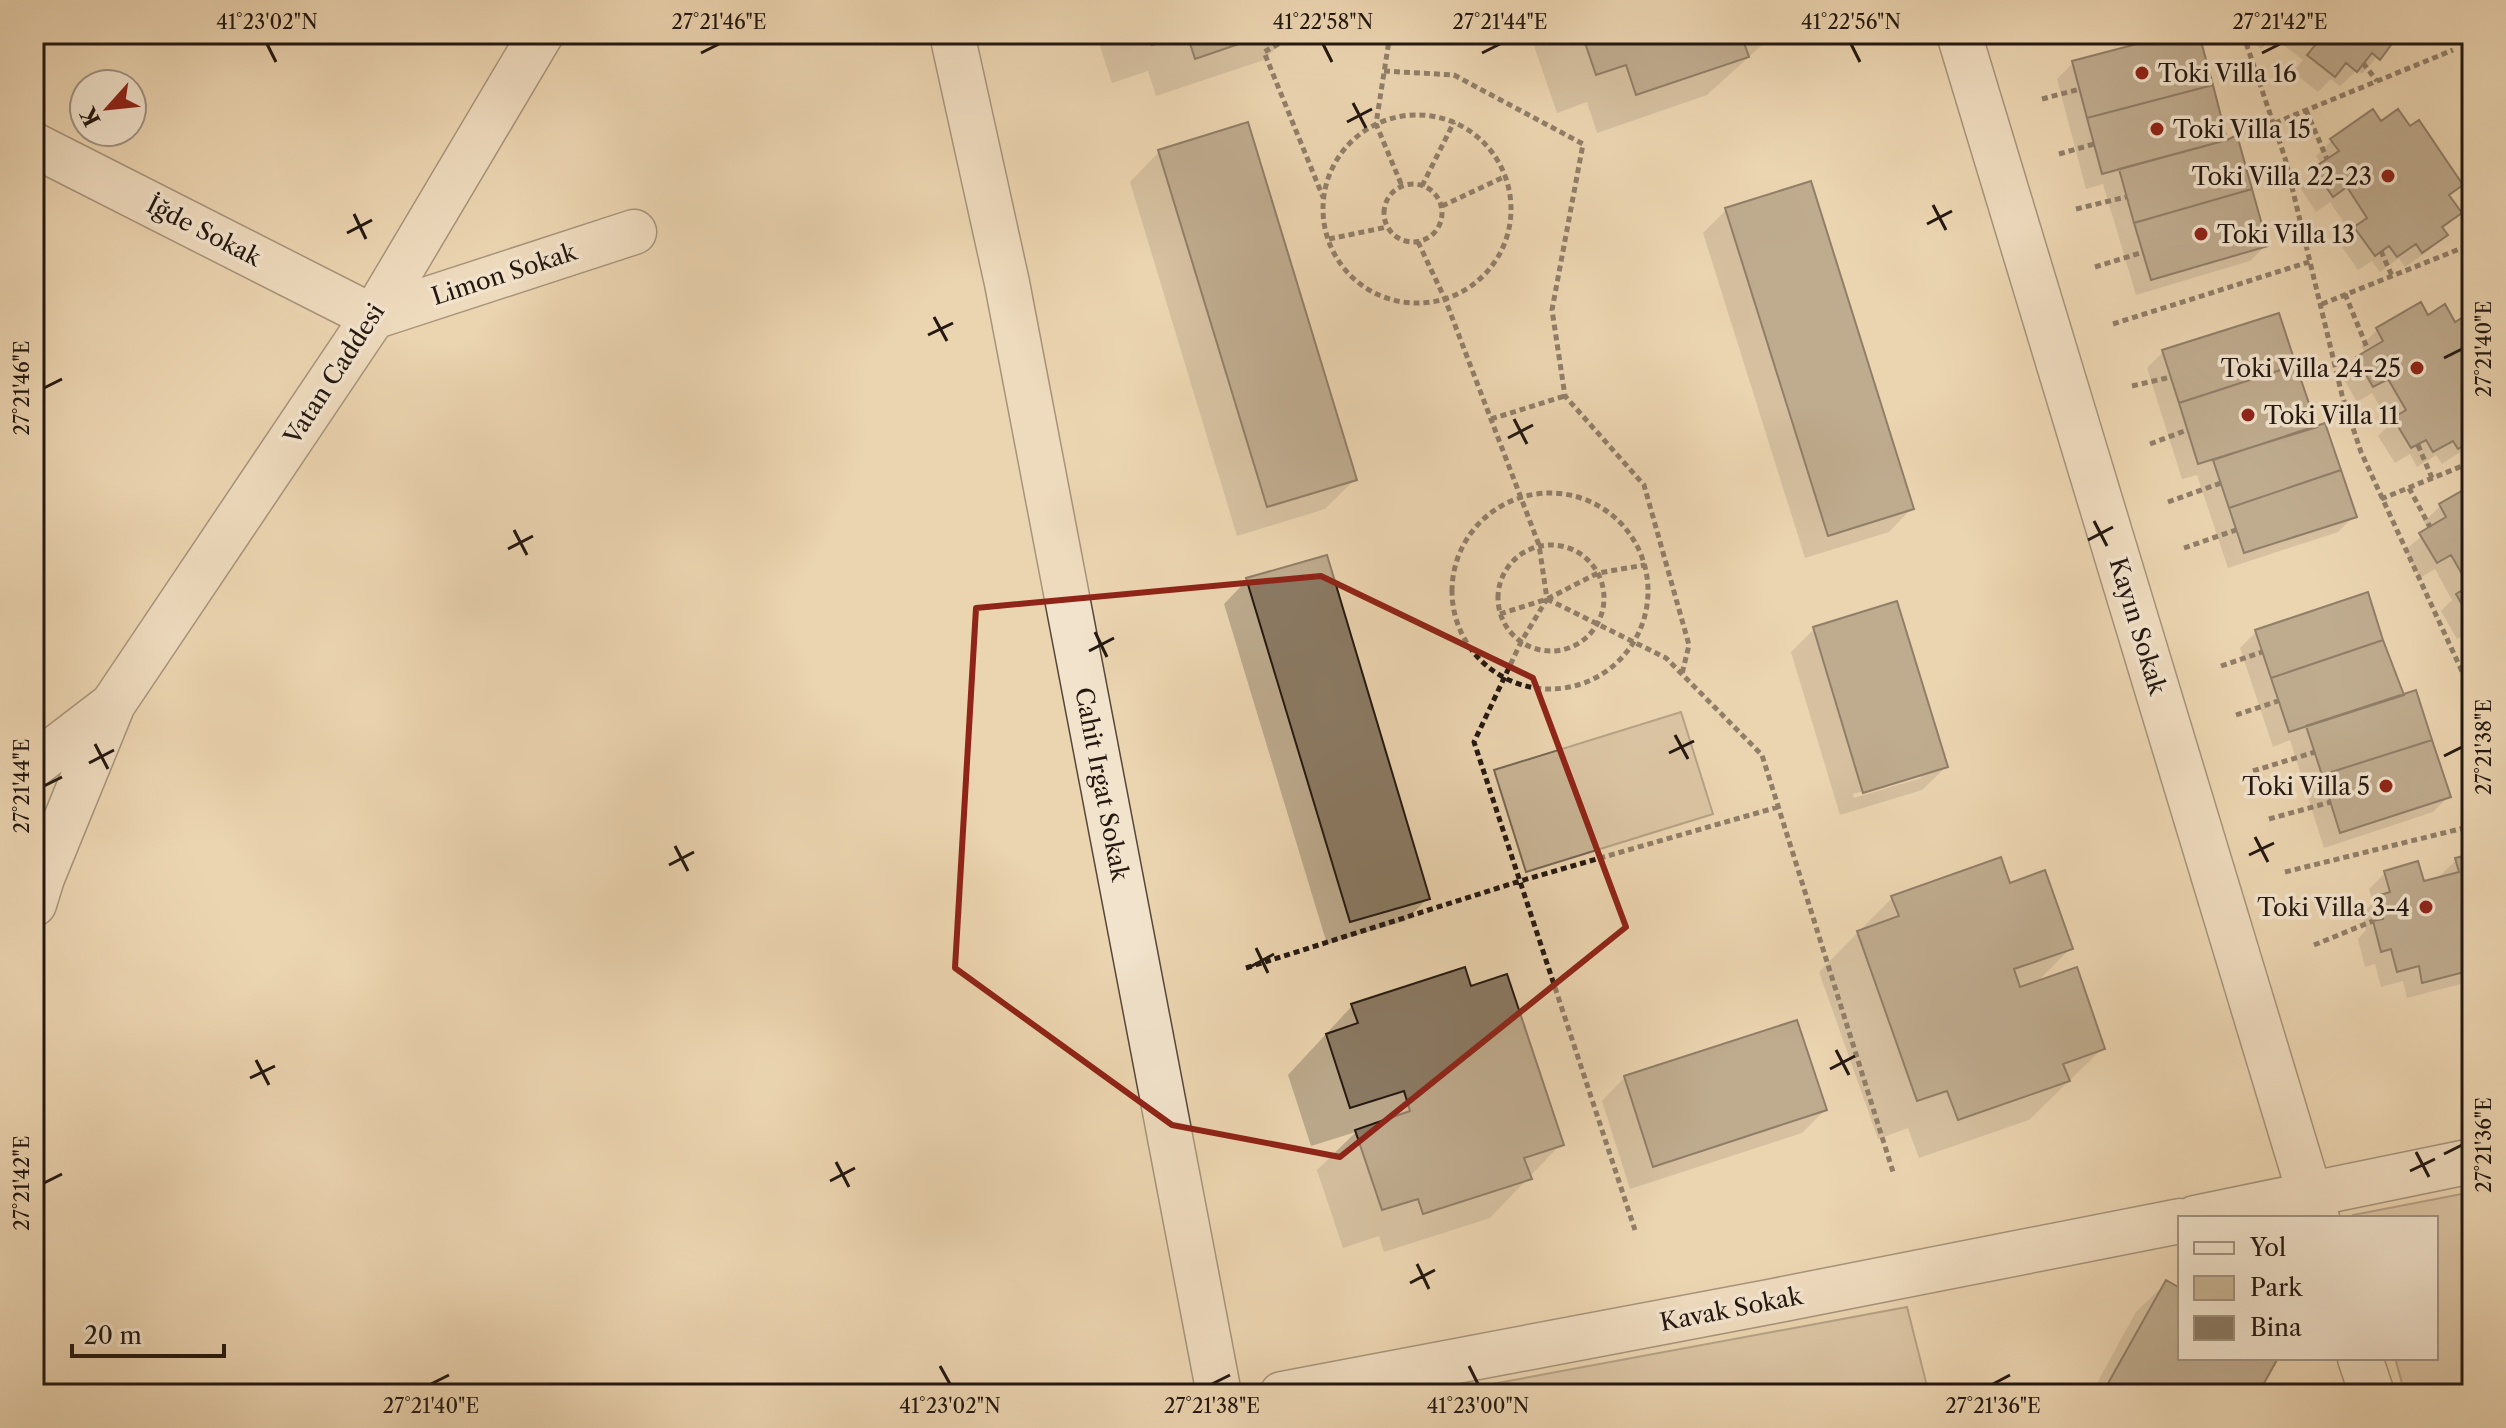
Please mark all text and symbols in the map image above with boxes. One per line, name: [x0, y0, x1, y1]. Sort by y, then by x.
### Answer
text: 41°23'02"N: [216, 10, 318, 34]
text: 27°21'46"E: [671, 10, 767, 34]
text: 41°22'58"N: [1273, 10, 1373, 34]
text: 27°21'44"E: [1452, 10, 1548, 34]
text: 41°22'56"N: [1801, 10, 1901, 34]
text: 27°21'42"E: [2232, 10, 2328, 34]
place label: Toki Villa 16: [2158, 59, 2297, 88]
marker: Toki Villa 16: [2133, 64, 2151, 82]
north arrow: [68, 68, 148, 148]
text: K: [74, 102, 107, 131]
place label: Toki Villa 15: [2173, 115, 2311, 144]
marker: Toki Villa 15: [2148, 120, 2166, 138]
place label: Toki Villa 22-23: [2192, 162, 2372, 191]
marker: Toki Villa 22-23: [2379, 167, 2397, 185]
street label: İğde Sokak: [142, 189, 268, 273]
place label: Toki Villa 13: [2217, 220, 2355, 249]
marker: Toki Villa 13: [2192, 225, 2210, 243]
street label: Limon Sokak: [428, 237, 581, 311]
street label: Vatan Caddesi: [277, 298, 390, 451]
text: 27°21'40"E: [2472, 301, 2496, 397]
text: 27°21'46"E: [10, 340, 34, 436]
place label: Toki Villa 24-25: [2221, 354, 2401, 383]
marker: Toki Villa 24-25: [2408, 359, 2426, 377]
place label: Toki Villa 11: [2264, 401, 2399, 430]
marker: Toki Villa 11: [2239, 406, 2257, 424]
street label: Kayın Sokak: [2103, 554, 2173, 699]
street label: Cahit Irgat Sokak: [1069, 685, 1135, 884]
text: 27°21'38"E: [2472, 699, 2496, 795]
text: 27°21'44"E: [10, 738, 34, 834]
place label: Toki Villa 5: [2242, 772, 2370, 801]
marker: Toki Villa 5: [2377, 777, 2395, 795]
place label: Toki Villa 3-4: [2257, 893, 2410, 922]
marker: Toki Villa 3-4: [2417, 898, 2435, 916]
text: 27°21'36"E: [2472, 1097, 2496, 1193]
text: 27°21'42"E: [10, 1135, 34, 1231]
legend: [2178, 1216, 2438, 1360]
text: Yol: [2249, 1233, 2286, 1262]
text: Park: [2250, 1273, 2303, 1302]
street label: Kavak Sokak: [1657, 1281, 1806, 1337]
scale bar: [72, 1308, 224, 1358]
text: Bina: [2250, 1313, 2302, 1342]
text: 20 m: [84, 1321, 142, 1350]
text: 27°21'40"E: [383, 1394, 479, 1418]
text: 41°23'02"N: [899, 1394, 1001, 1418]
text: 27°21'38"E: [1164, 1394, 1260, 1418]
text: 41°23'00"N: [1427, 1394, 1529, 1418]
text: 27°21'36"E: [1945, 1394, 2041, 1418]

